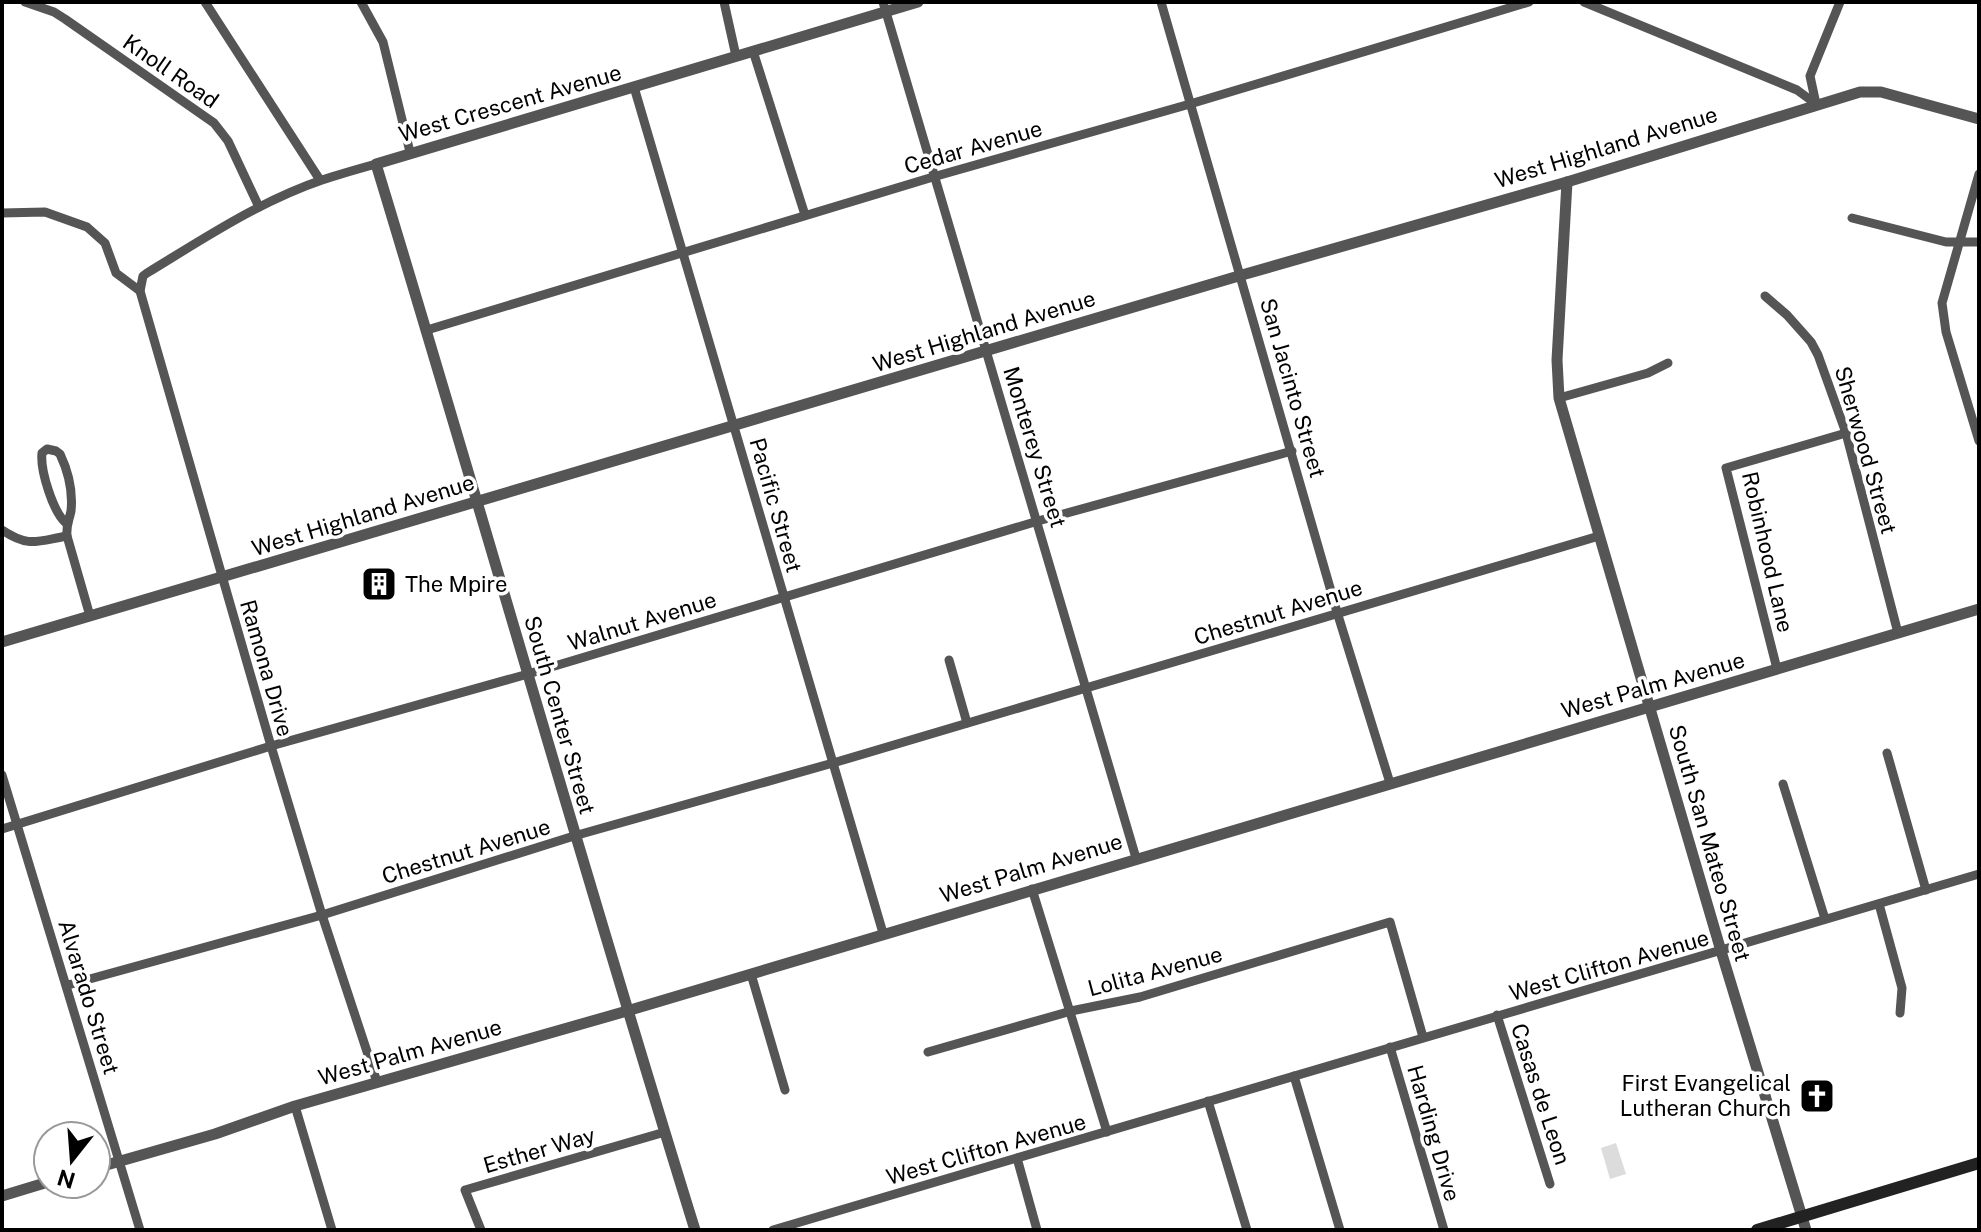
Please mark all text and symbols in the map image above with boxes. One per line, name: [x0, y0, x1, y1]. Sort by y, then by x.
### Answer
street label: Knoll Road: [118, 29, 224, 113]
street label: West Crescent Avenue: [396, 59, 624, 147]
street label: West Highland Avenue: [1492, 101, 1720, 193]
street label: Cedar Avenue: [901, 115, 1045, 179]
street label: West Highland Avenue: [870, 285, 1098, 377]
street label: San Jacinto Street: [1255, 295, 1331, 481]
street label: Monterey Street: [998, 363, 1072, 531]
street label: Sherwood Street: [1830, 363, 1902, 537]
street label: Pacific Street: [744, 435, 808, 575]
street label: West Highland Avenue: [249, 469, 477, 561]
street label: Robinhood Lane: [1737, 469, 1799, 635]
building icon: The Mpire: [360, 565, 398, 603]
place label: The Mpire: [405, 571, 507, 597]
street label: Chestnut Avenue: [1191, 574, 1365, 650]
street label: Walnut Avenue: [565, 586, 719, 656]
street label: Ramona Drive: [235, 597, 299, 739]
street label: South Center Street: [519, 613, 601, 817]
street label: West Palm Avenue: [1558, 646, 1748, 724]
street label: South San Mateo Street: [1664, 722, 1756, 964]
street label: Chestnut Avenue: [379, 813, 553, 889]
street label: West Palm Avenue: [937, 828, 1125, 908]
street label: Alvarado Street: [53, 917, 125, 1077]
street label: West Clifton Avenue: [1506, 924, 1712, 1006]
street label: Lolita Avenue: [1085, 941, 1225, 1001]
street label: West Palm Avenue: [315, 1013, 505, 1091]
street label: Casas de Leon: [1506, 1020, 1576, 1168]
street label: Harding Drive: [1402, 1062, 1466, 1204]
place label: First Evangelical Lutheran Church: [1620, 1070, 1791, 1121]
church icon: First Evangelical Lutheran Church: [1798, 1077, 1836, 1115]
street label: West Clifton Avenue: [883, 1108, 1089, 1190]
north arrow: [32, 1120, 112, 1200]
street label: Esther Way: [480, 1122, 598, 1178]
text: N: [54, 1164, 78, 1194]

